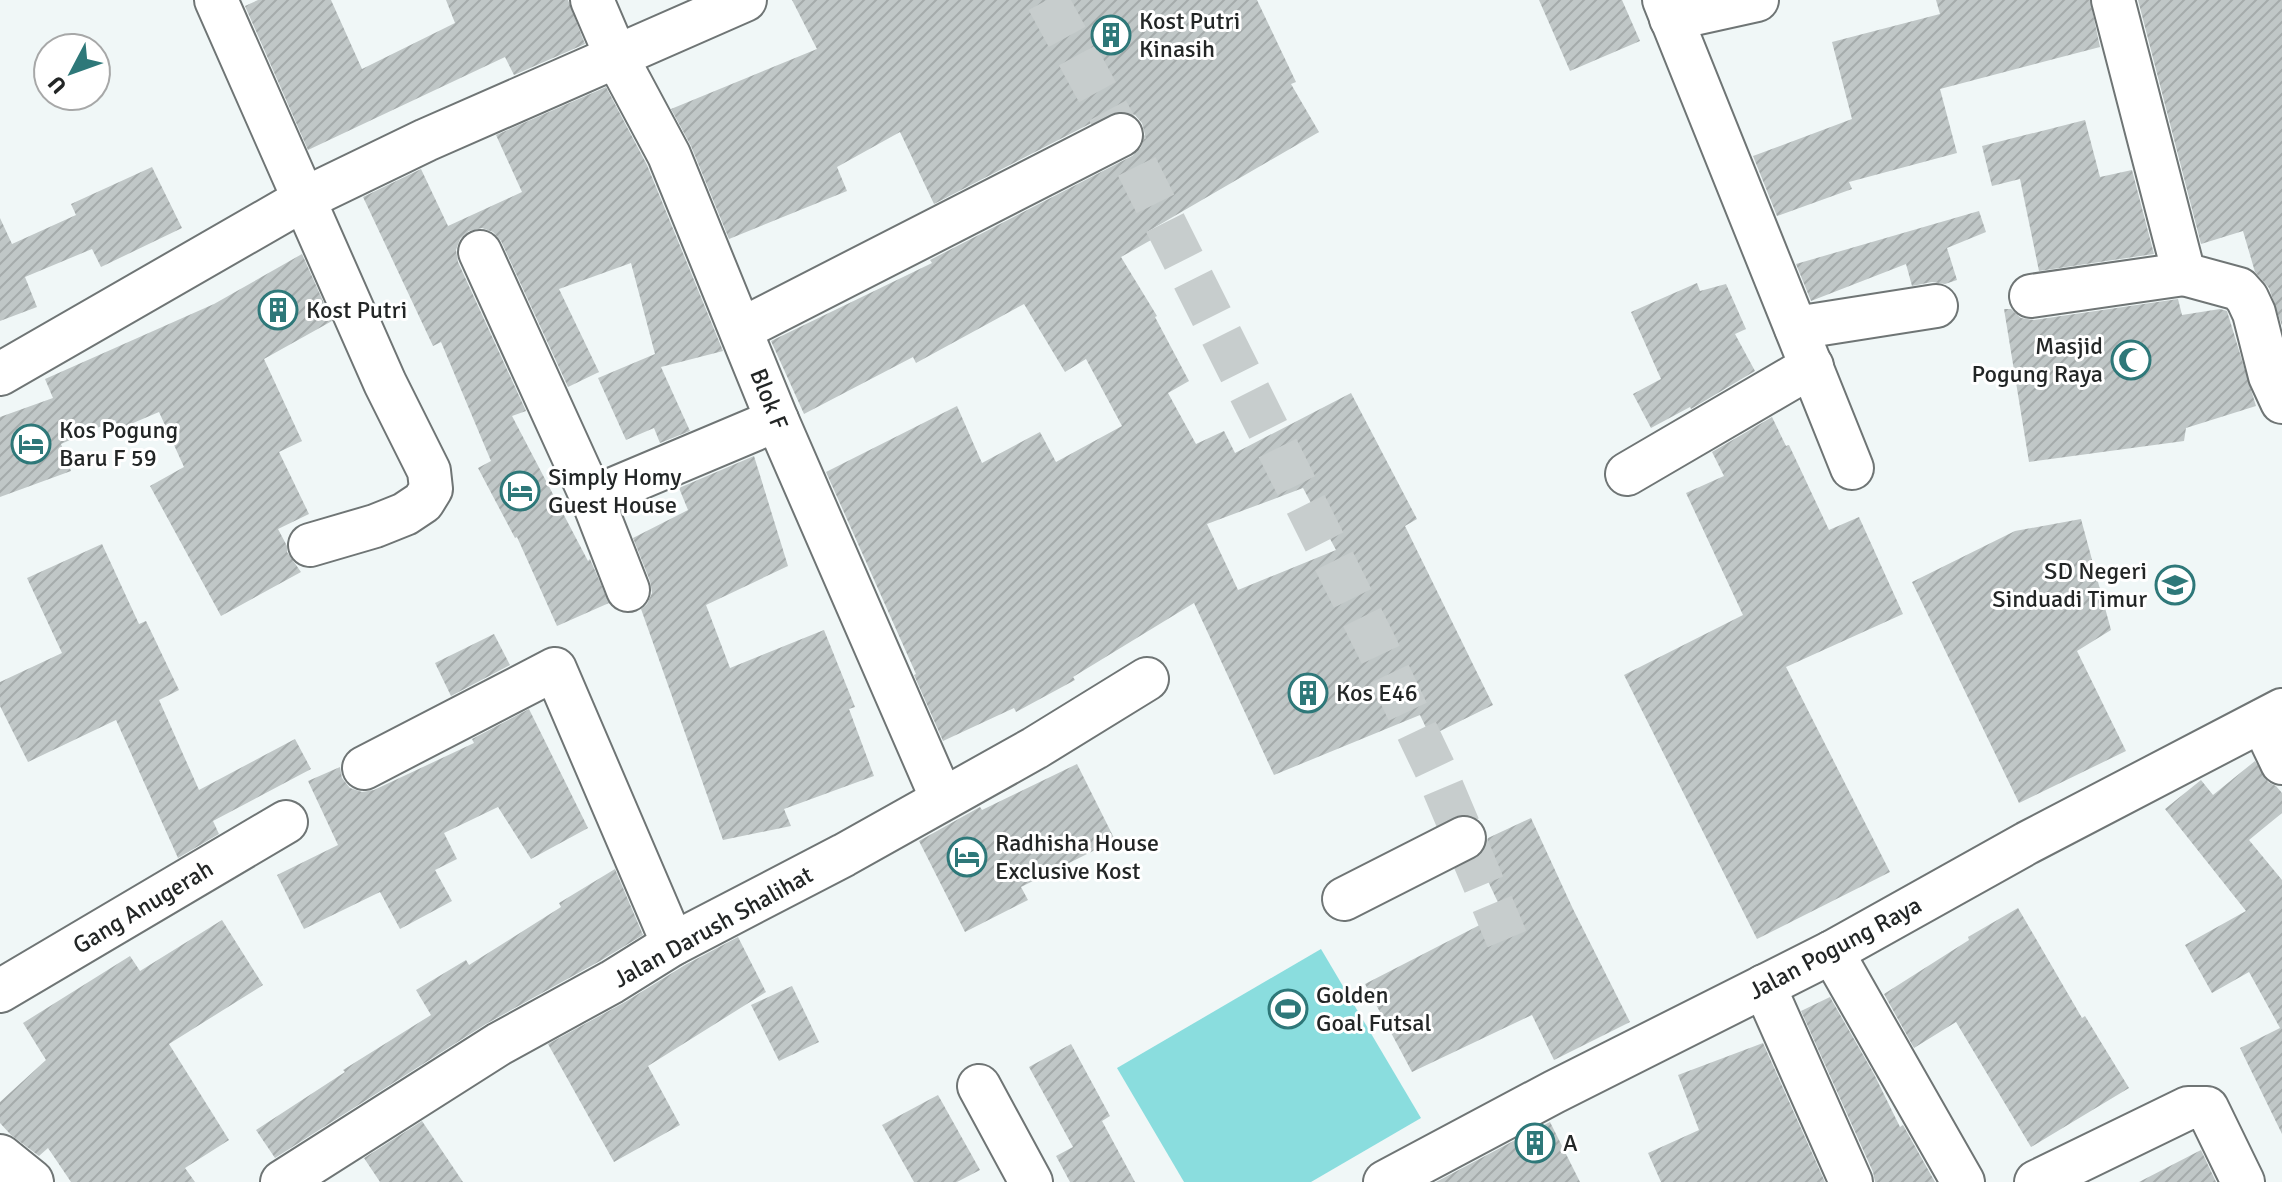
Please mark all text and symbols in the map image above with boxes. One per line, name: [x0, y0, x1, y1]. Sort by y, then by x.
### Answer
place label: Kost Putri Kinasih: [1139, 6, 1240, 64]
building icon: Kost Putri Kinasih: [1090, 14, 1132, 56]
north arrow: [32, 32, 112, 112]
text: U: [42, 70, 72, 99]
building icon: Kost Putri: [257, 289, 299, 331]
place label: Kost Putri: [306, 295, 407, 325]
place label: Masjid Pogung Raya: [1972, 331, 2103, 389]
mosque icon: Masjid Pogung Raya: [2110, 339, 2152, 381]
street label: Blok F: [743, 364, 795, 434]
place label: Kos Pogung Baru F 59: [59, 415, 178, 473]
hotel icon: Kos Pogung Baru F 59: [10, 423, 52, 465]
place label: Simply Homy Guest House: [548, 462, 682, 520]
hotel icon: Simply Homy Guest House: [499, 470, 541, 512]
place label: SD Negeri Sinduadi Timur: [1992, 556, 2147, 614]
school or university icon: SD Negeri Sinduadi Timur: [2154, 564, 2196, 606]
building icon: Kos E46: [1287, 672, 1329, 714]
place label: Kos E46: [1336, 678, 1418, 708]
place label: Radhisha House Exclusive Kost: [995, 828, 1159, 886]
hotel icon: Radhisha House Exclusive Kost: [946, 836, 988, 878]
street label: Gang Anugerah: [68, 853, 218, 961]
street label: Jalan Darush Shalihat: [608, 860, 818, 994]
street label: Jalan Pogung Raya: [1743, 890, 1927, 1006]
place label: Golden Goal Futsal: [1316, 980, 1432, 1038]
sports icon: Golden Goal Futsal: [1267, 988, 1309, 1030]
building icon: A: [1514, 1122, 1556, 1164]
place label: A: [1563, 1128, 1578, 1158]

